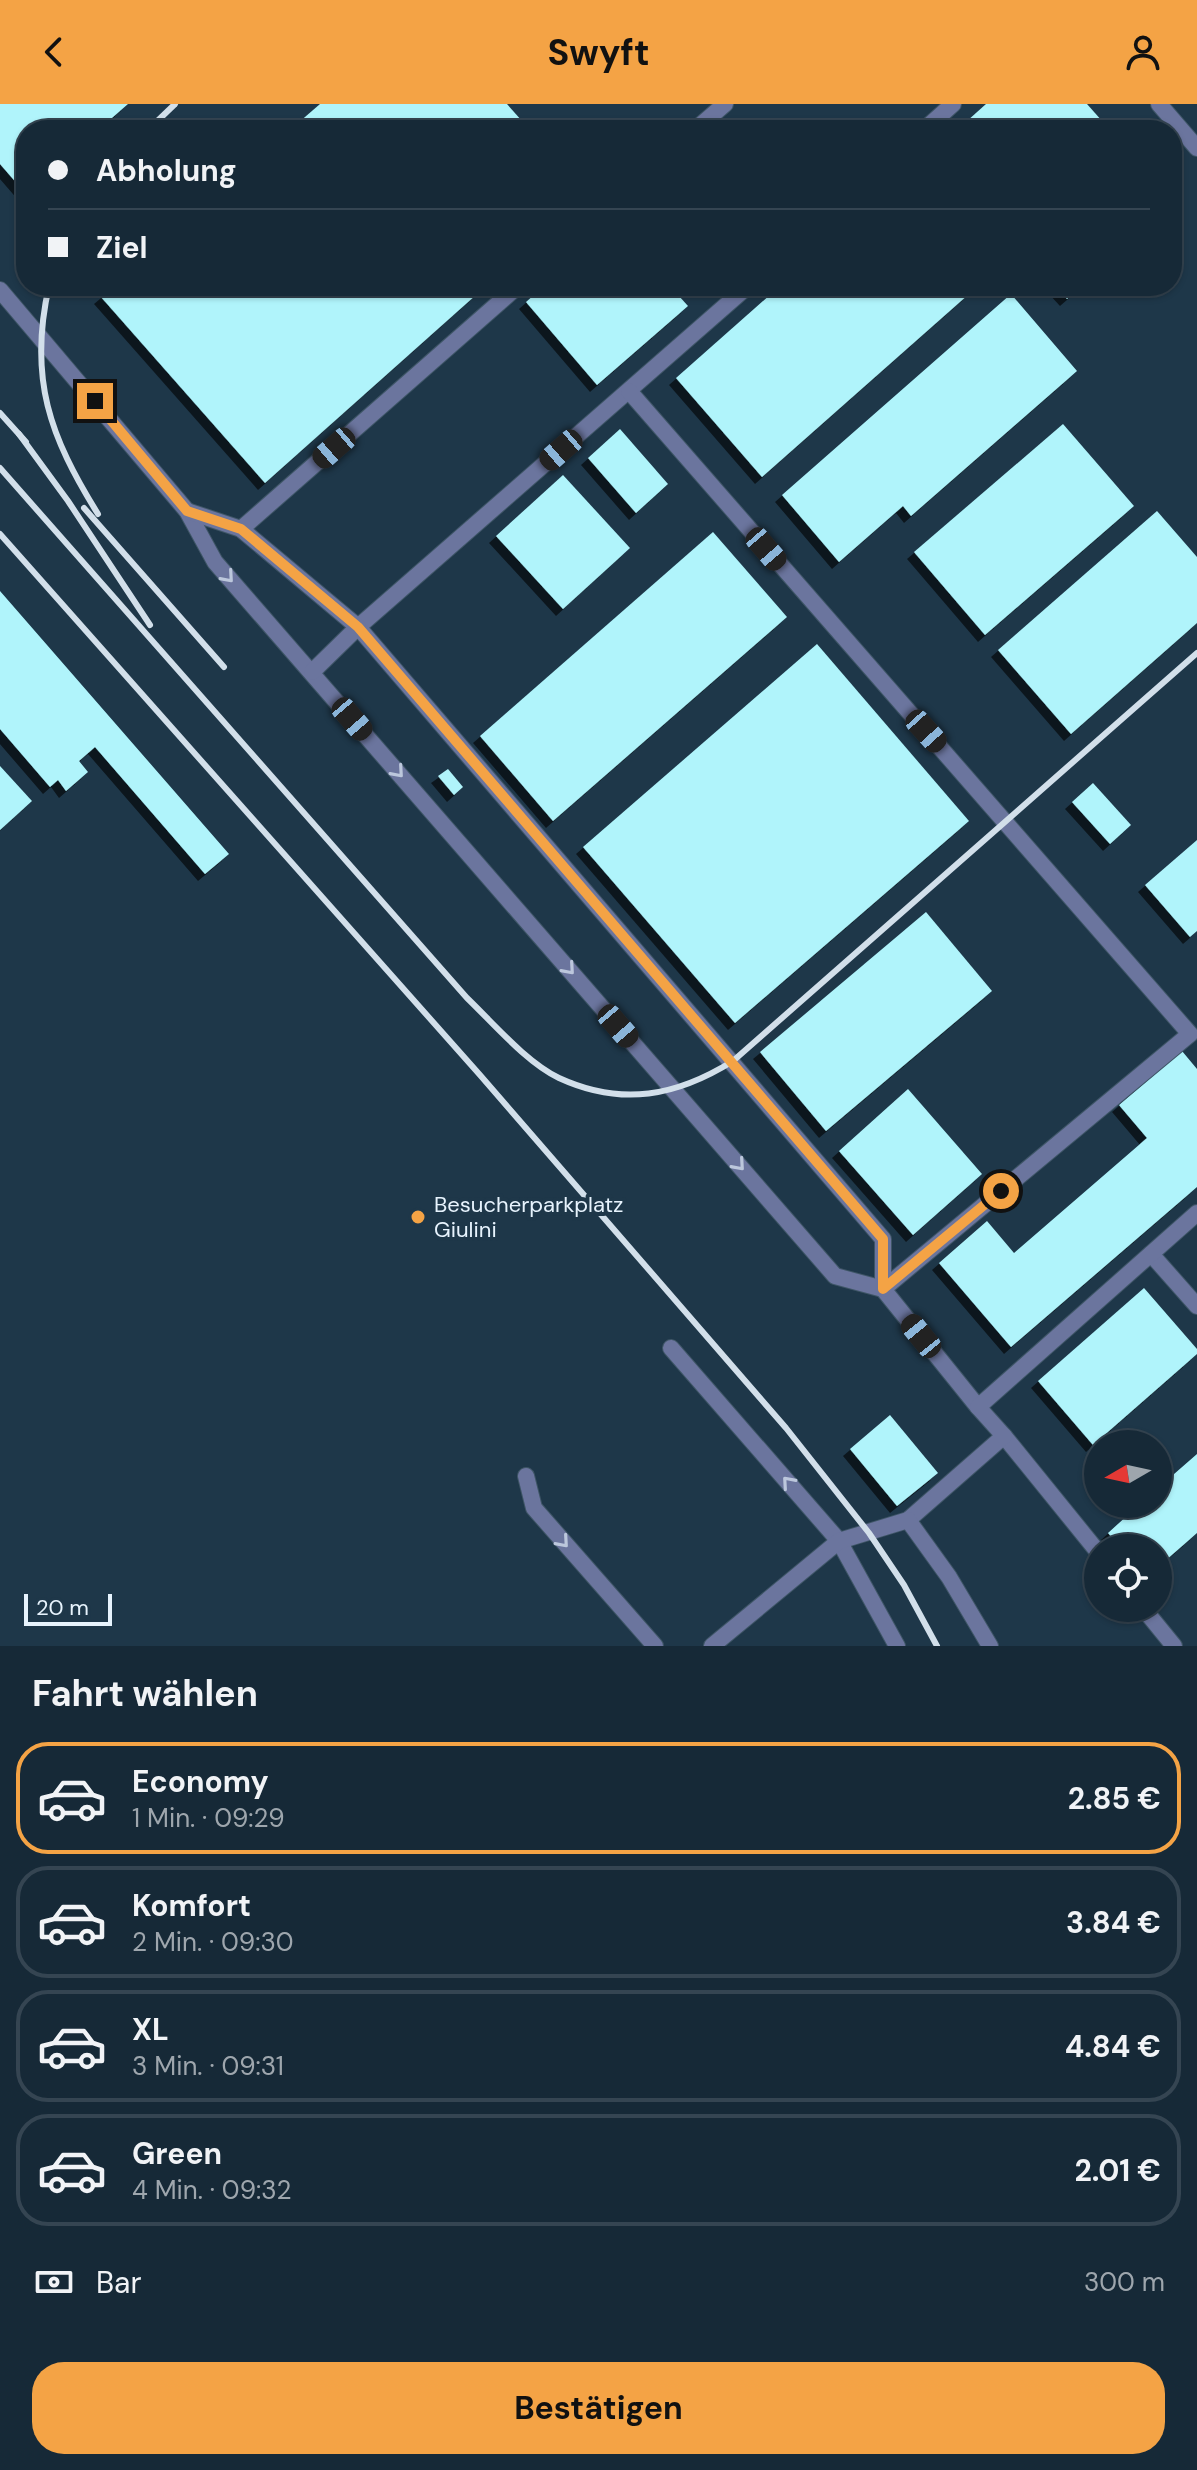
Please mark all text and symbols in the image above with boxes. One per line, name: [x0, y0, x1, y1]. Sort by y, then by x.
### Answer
text: Swyft: [548, 29, 649, 76]
icon: back: [32, 30, 76, 74]
icon: person: [1121, 30, 1165, 74]
text: Abholung: [96, 151, 237, 190]
text: Ziel: [96, 228, 148, 267]
route end: [77, 383, 113, 419]
car: [308, 423, 360, 473]
car: [535, 425, 587, 475]
car: [741, 523, 791, 575]
one-way arrow: [218, 567, 232, 582]
car: [327, 693, 377, 745]
car: [901, 705, 951, 757]
one-way arrow: [389, 763, 403, 778]
one-way arrow: [559, 960, 573, 974]
car: [593, 1000, 643, 1052]
one-way arrow: [729, 1156, 744, 1171]
route start: [983, 1173, 1019, 1209]
place label: Besucherparkplatz Giulini: [434, 1190, 623, 1244]
marker: Besucherparkplatz Giulini: [409, 1208, 427, 1226]
car: [897, 1310, 945, 1362]
north arrow: [1084, 1430, 1172, 1518]
map controls: [1084, 1430, 1172, 1622]
one-way arrow: [783, 1477, 798, 1491]
one-way arrow: [554, 1532, 568, 1547]
button: locate: [1084, 1534, 1172, 1622]
scale bar: [24, 1590, 112, 1626]
text: 20 m: [36, 1593, 89, 1622]
text: Fahrt wählen: [32, 1670, 258, 1717]
icon: car: [36, 1762, 108, 1834]
text: Economy: [132, 1762, 269, 1801]
text: 2.85 €: [1068, 1779, 1161, 1818]
text: 1 Min. · 09:29: [132, 1801, 285, 1835]
icon: car: [36, 1886, 108, 1958]
text: Komfort: [132, 1886, 251, 1925]
text: 3.84 €: [1066, 1903, 1161, 1942]
text: 2 Min. · 09:30: [132, 1925, 294, 1959]
icon: car: [36, 2010, 108, 2082]
text: XL: [132, 2010, 169, 2049]
text: 4.84 €: [1065, 2027, 1161, 2066]
text: 3 Min. · 09:31: [132, 2049, 284, 2083]
icon: car: [36, 2134, 108, 2206]
text: Green: [132, 2134, 222, 2173]
text: 2.01 €: [1075, 2151, 1161, 2190]
text: 4 Min. · 09:32: [132, 2173, 292, 2207]
icon: cash: [32, 2260, 76, 2304]
text: Bar: [96, 2263, 142, 2302]
text: 300 m: [1084, 2265, 1165, 2299]
button: Bestätigen: [32, 2362, 1165, 2454]

